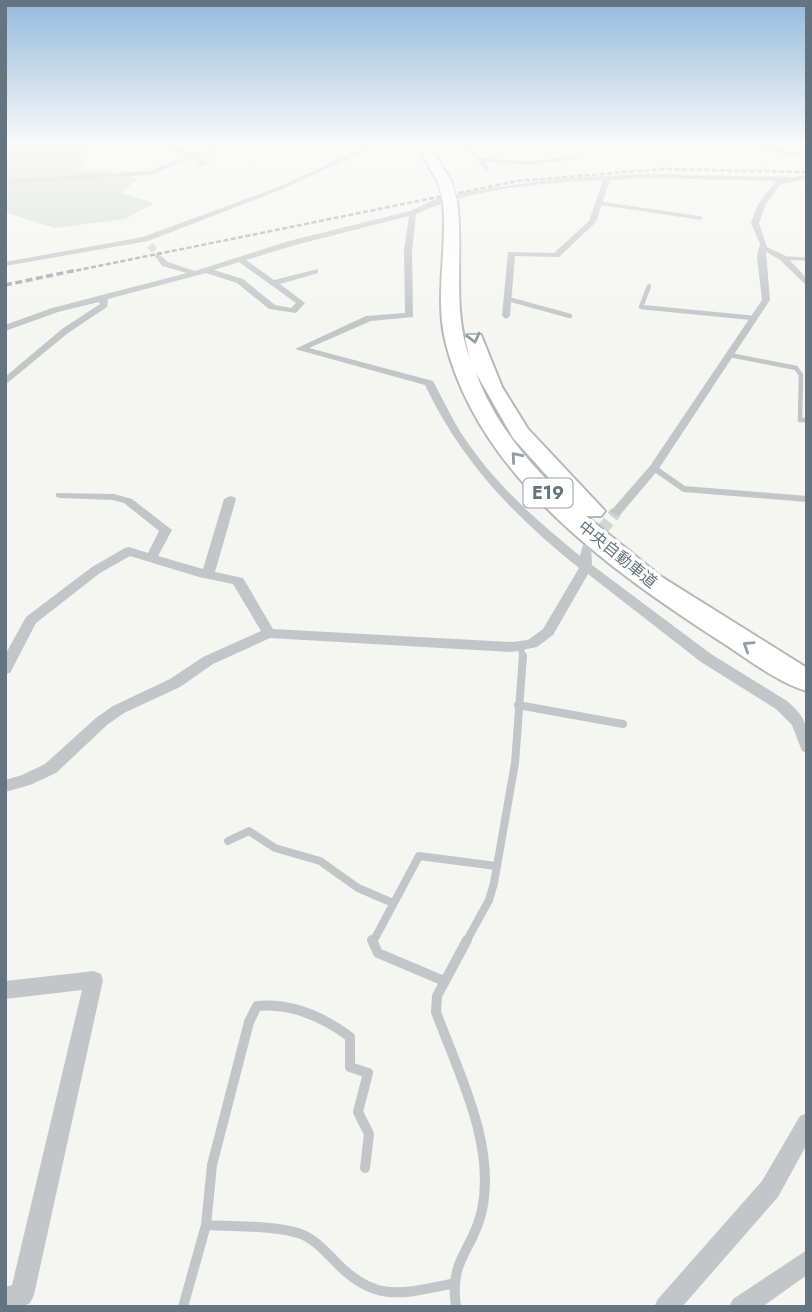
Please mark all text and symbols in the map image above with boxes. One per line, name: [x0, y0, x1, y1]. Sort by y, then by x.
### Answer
one-way arrow: [466, 332, 481, 344]
one-way arrow: [512, 452, 524, 465]
road number: E19: [524, 478, 572, 508]
street label: 中央自動車道: [573, 515, 662, 594]
one-way arrow: [743, 642, 756, 655]

